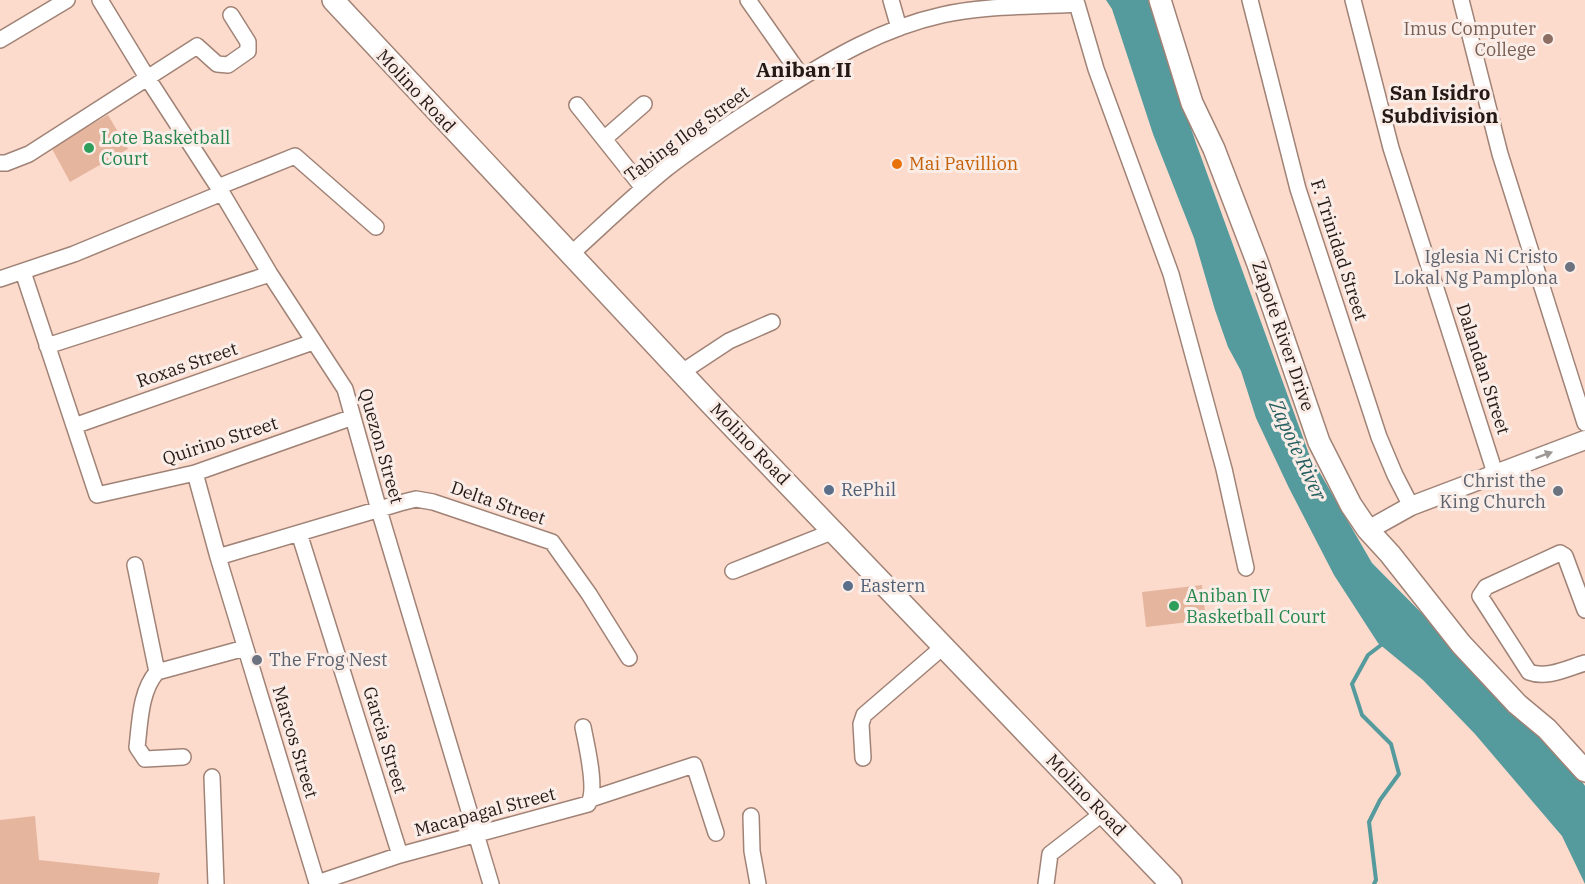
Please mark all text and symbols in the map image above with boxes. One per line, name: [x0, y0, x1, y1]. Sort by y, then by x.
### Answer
place label: Imus Computer College: [1404, 17, 1536, 61]
marker: Imus Computer College: [1541, 32, 1555, 46]
street label: Molino Road: [372, 44, 461, 137]
district label: Aniban II: [756, 55, 852, 83]
district label: San Isidro Subdivision: [1381, 79, 1499, 129]
street label: Tabing Ilog Street: [620, 81, 754, 187]
place label: Lote Basketball Court: [101, 126, 231, 170]
marker: Lote Basketball Court: [82, 141, 96, 155]
place label: Mai Pavillion: [909, 152, 1018, 175]
marker: Mai Pavillion: [890, 157, 904, 171]
street label: F. Trinidad Street: [1306, 176, 1373, 323]
place label: Iglesia Ni Cristo Lokal Ng Pamplona: [1394, 245, 1558, 289]
street label: Zapote River Drive: [1247, 258, 1320, 414]
marker: Iglesia Ni Cristo Lokal Ng Pamplona: [1563, 260, 1577, 274]
street label: Dalandan Street: [1451, 300, 1515, 437]
street label: Roxas Street: [133, 337, 240, 393]
street label: Quezon Street: [354, 386, 409, 506]
water label: Zapote River: [1263, 394, 1334, 506]
street label: Molino Road: [705, 398, 795, 490]
street label: Quirino Street: [159, 411, 280, 470]
one-way arrow: [1535, 450, 1553, 460]
place label: Christ the King Church: [1440, 469, 1546, 513]
street label: Delta Street: [448, 476, 549, 529]
place label: RePhil: [841, 478, 896, 501]
marker: RePhil: [822, 483, 836, 497]
marker: Christ the King Church: [1551, 484, 1565, 498]
place label: Eastern: [860, 574, 926, 597]
marker: Eastern: [841, 579, 855, 593]
place label: Aniban IV Basketball Court: [1186, 584, 1326, 628]
marker: Aniban IV Basketball Court: [1167, 599, 1181, 613]
place label: The Frog Nest: [269, 648, 387, 671]
marker: The Frog Nest: [250, 653, 264, 667]
street label: Marcos Street: [267, 683, 323, 801]
street label: Garcia Street: [358, 684, 413, 796]
street label: Molino Road: [1041, 749, 1131, 841]
street label: Macapagal Street: [412, 782, 558, 841]

